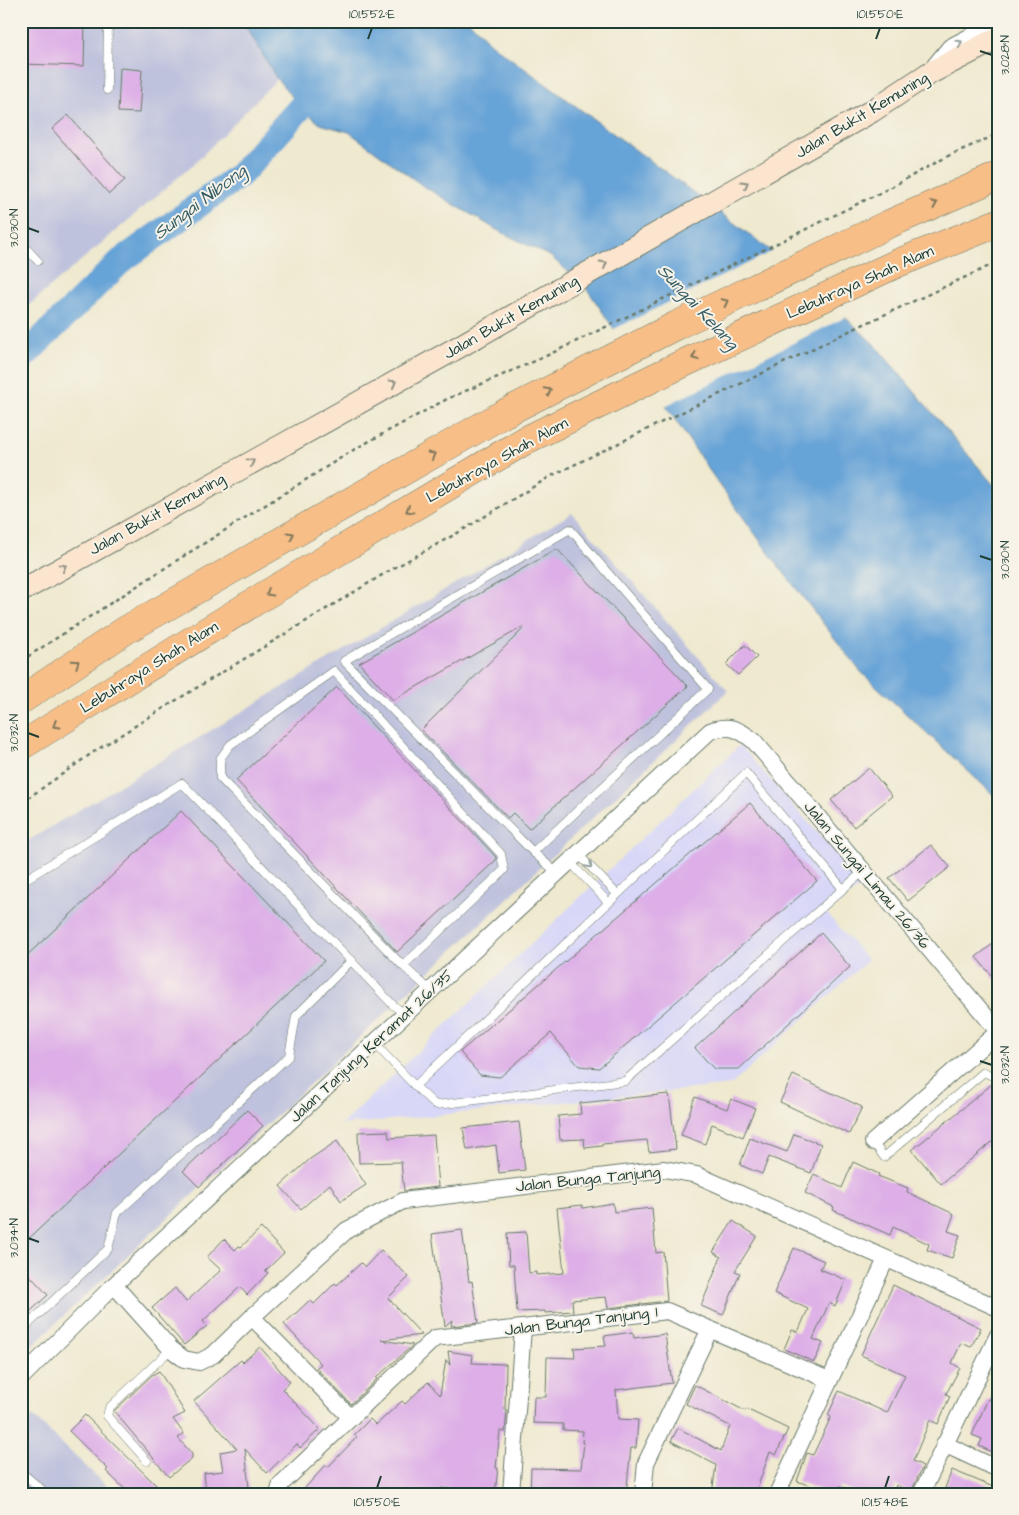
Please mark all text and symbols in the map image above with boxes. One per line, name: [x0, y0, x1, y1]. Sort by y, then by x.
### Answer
text: 101.552°E: [349, 6, 395, 23]
text: 101.550°E: [857, 6, 903, 23]
text: 3.028°N: [997, 34, 1014, 75]
one-way arrow: [953, 39, 962, 49]
street label: Jalan Bukit Kemuning: [791, 66, 933, 164]
water label: Sungai Nibong: [148, 158, 254, 246]
one-way arrow: [739, 180, 748, 190]
one-way arrow: [929, 200, 938, 211]
text: 3.030°N: [6, 208, 23, 248]
street label: Lebuhraya Shah Alam: [783, 239, 938, 325]
water label: Sungai Kelang: [651, 259, 745, 357]
one-way arrow: [598, 261, 607, 271]
street label: Jalan Bukit Kemuning: [440, 270, 583, 365]
one-way arrow: [720, 298, 729, 309]
one-way arrow: [691, 351, 700, 362]
one-way arrow: [388, 380, 397, 390]
one-way arrow: [543, 387, 552, 397]
street label: Lebuhraya Shah Alam: [422, 412, 573, 509]
one-way arrow: [427, 451, 436, 461]
one-way arrow: [246, 459, 255, 469]
street label: Jalan Bukit Kemuning: [85, 468, 229, 561]
one-way arrow: [405, 503, 414, 513]
one-way arrow: [286, 532, 295, 542]
text: 3.030°N: [997, 540, 1014, 580]
one-way arrow: [58, 563, 67, 573]
one-way arrow: [266, 587, 275, 597]
street label: Lebuhraya Shah Alam: [76, 615, 223, 719]
one-way arrow: [70, 660, 80, 669]
text: 3.032°N: [6, 713, 23, 752]
one-way arrow: [53, 718, 62, 728]
street label: Jalan Sungai Limau 26/36: [798, 796, 935, 954]
one-way arrow: [584, 859, 593, 868]
street label: Jalan Tanjung Keramat 26/35: [284, 964, 459, 1128]
text: 3.032°N: [997, 1045, 1014, 1084]
street label: Jalan Bunga Tanjung: [515, 1160, 662, 1199]
text: 3.034°N: [6, 1218, 23, 1258]
street label: Jalan Bunga Tanjung 1: [503, 1301, 659, 1342]
text: 101.550°E: [354, 1494, 400, 1511]
text: 101.548°E: [862, 1494, 908, 1511]

